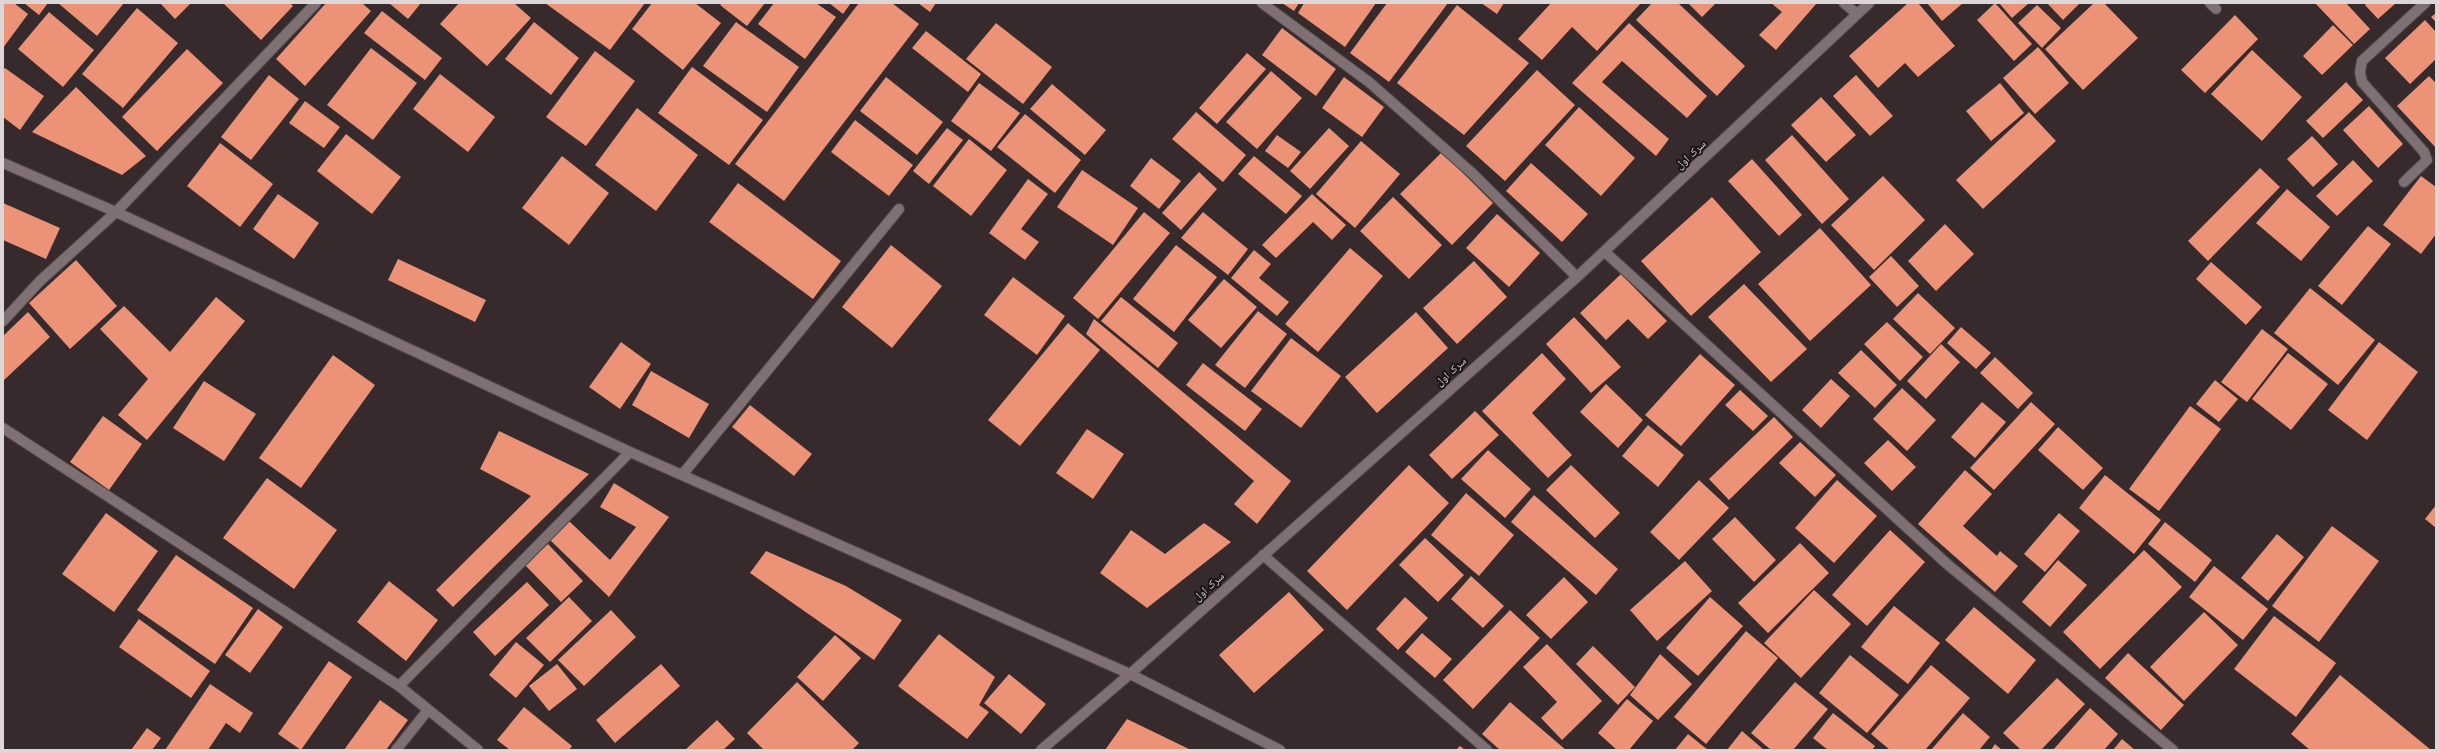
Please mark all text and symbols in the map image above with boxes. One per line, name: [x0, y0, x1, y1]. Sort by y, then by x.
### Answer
street label: سرک اول: [1673, 138, 1709, 172]
street label: سرک اول: [1433, 355, 1469, 389]
street label: سرک اول: [1191, 570, 1227, 604]

